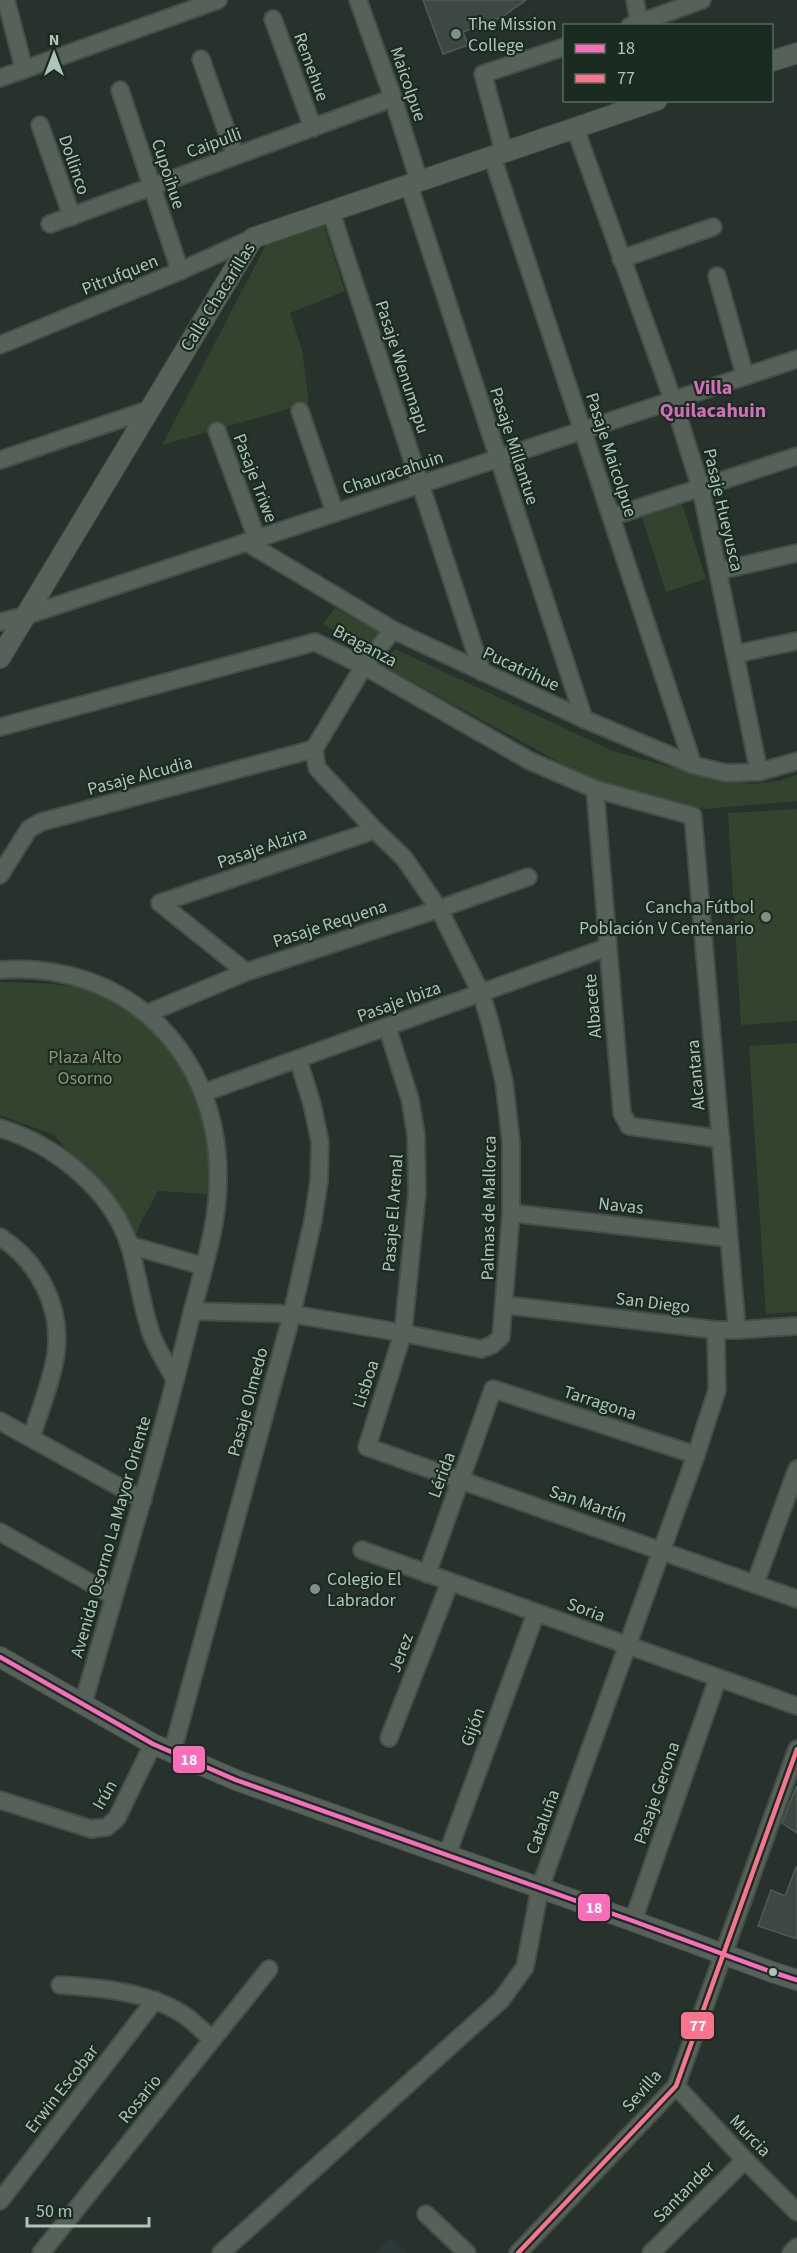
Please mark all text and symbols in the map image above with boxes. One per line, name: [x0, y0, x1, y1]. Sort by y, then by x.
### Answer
place label: The Mission College: [468, 12, 557, 58]
north arrow: [24, 24, 84, 84]
legend: [563, 24, 773, 102]
marker: The Mission College: [449, 27, 463, 41]
text: N: [49, 29, 59, 51]
street label: Remehue: [287, 29, 335, 105]
text: 18: [617, 36, 635, 61]
street label: Maicolpue: [384, 43, 432, 125]
text: 77: [617, 66, 635, 91]
street label: Caipulli: [183, 121, 245, 165]
street label: Dollinco: [52, 132, 96, 198]
street label: Cupoihue: [145, 136, 191, 212]
street label: Calle Chacarillas: [175, 238, 261, 356]
street label: Pitrufquen: [78, 248, 162, 302]
street label: Pasaje Wenumapu: [369, 297, 435, 437]
district label: Villa Quilacahuin: [660, 374, 766, 425]
street label: Pasaje Millantue: [483, 384, 545, 508]
street label: Pasaje Maicolpue: [579, 390, 643, 521]
street label: Pasaje Triwe: [227, 430, 283, 526]
street label: Chauracahuin: [339, 445, 447, 501]
street label: Pasaje Hueyusca: [697, 446, 749, 574]
street label: Braganza: [328, 619, 402, 673]
street label: Pucatrihue: [479, 640, 564, 698]
street label: Pasaje Alcudia: [85, 750, 195, 802]
street label: Pasaje Alzira: [214, 821, 310, 875]
street label: Pasaje Requena: [270, 894, 390, 954]
place label: Cancha Fútbol Población V Centenario: [579, 895, 754, 941]
marker: Cancha Fútbol Población V Centenario: [759, 910, 773, 924]
street label: Albacete: [578, 973, 608, 1039]
street label: Pasaje Ibiza: [354, 975, 444, 1029]
street label: Alcantara: [680, 1039, 712, 1111]
park label: Plaza Alto Osorno: [48, 1045, 122, 1091]
street label: Palmas de Mallorca: [475, 1135, 503, 1281]
street label: Pasaje El Arenal: [376, 1153, 410, 1273]
street label: Navas: [597, 1191, 645, 1221]
street label: San Diego: [614, 1286, 692, 1320]
street label: Pasaje Olmedo: [221, 1345, 275, 1459]
street label: Lisboa: [346, 1357, 386, 1411]
street label: Tarragona: [560, 1379, 640, 1427]
street label: Avenida Osorno La Mayor Oriente: [64, 1413, 158, 1661]
street label: Lérida: [422, 1449, 462, 1501]
street label: San Martín: [546, 1479, 630, 1529]
place label: Colegio El Labrador: [327, 1567, 401, 1613]
marker: Colegio El Labrador: [308, 1582, 322, 1596]
street label: Soria: [563, 1592, 609, 1628]
street label: Jerez: [382, 1629, 420, 1676]
street label: Gijón: [454, 1704, 492, 1750]
street label: Pasaje Gerona: [628, 1738, 686, 1848]
line badge: 18: [172, 1745, 206, 1774]
text: 18: [181, 1749, 197, 1771]
street label: Irún: [87, 1775, 123, 1815]
street label: Cataluña: [520, 1786, 566, 1858]
line badge: 18: [577, 1893, 611, 1922]
text: 18: [586, 1897, 602, 1919]
unlabelled marker: [767, 1966, 779, 1978]
line badge: 77: [680, 2011, 715, 2040]
text: 77: [690, 2015, 706, 2037]
street label: Erwin Escobar: [19, 2039, 105, 2139]
street label: Sevilla: [616, 2064, 668, 2118]
street label: Rosario: [112, 2069, 168, 2129]
street label: Murcia: [723, 2109, 777, 2163]
street label: Santander: [647, 2155, 721, 2229]
scale bar: [27, 2190, 148, 2228]
text: 50 m: [36, 2199, 72, 2224]

